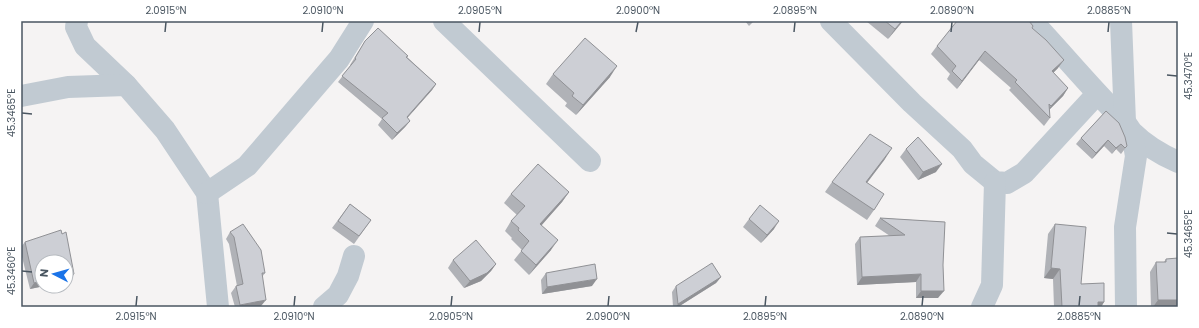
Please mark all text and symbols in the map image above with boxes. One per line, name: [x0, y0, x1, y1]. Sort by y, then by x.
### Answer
text: 2.0915°N: [145, 3, 187, 18]
text: 2.0910°N: [302, 3, 344, 18]
text: 2.0905°N: [458, 3, 502, 18]
text: 2.0900°N: [616, 3, 660, 18]
text: 2.0895°N: [773, 3, 817, 18]
text: 2.0890°N: [930, 3, 974, 18]
text: 2.0885°N: [1087, 3, 1131, 18]
text: 45.3470°E: [1181, 52, 1196, 100]
text: 45.3465°E: [4, 89, 19, 137]
text: 45.3465°E: [1181, 210, 1196, 258]
text: 45.3460°E: [4, 247, 19, 295]
north arrow: [34, 254, 74, 294]
text: N: [36, 268, 52, 278]
text: 2.0915°N: [115, 309, 157, 324]
text: 2.0910°N: [273, 309, 315, 324]
text: 2.0905°N: [429, 309, 473, 324]
text: 2.0900°N: [586, 309, 630, 324]
text: 2.0895°N: [743, 309, 787, 324]
text: 2.0890°N: [900, 309, 944, 324]
text: 2.0885°N: [1057, 309, 1101, 324]

